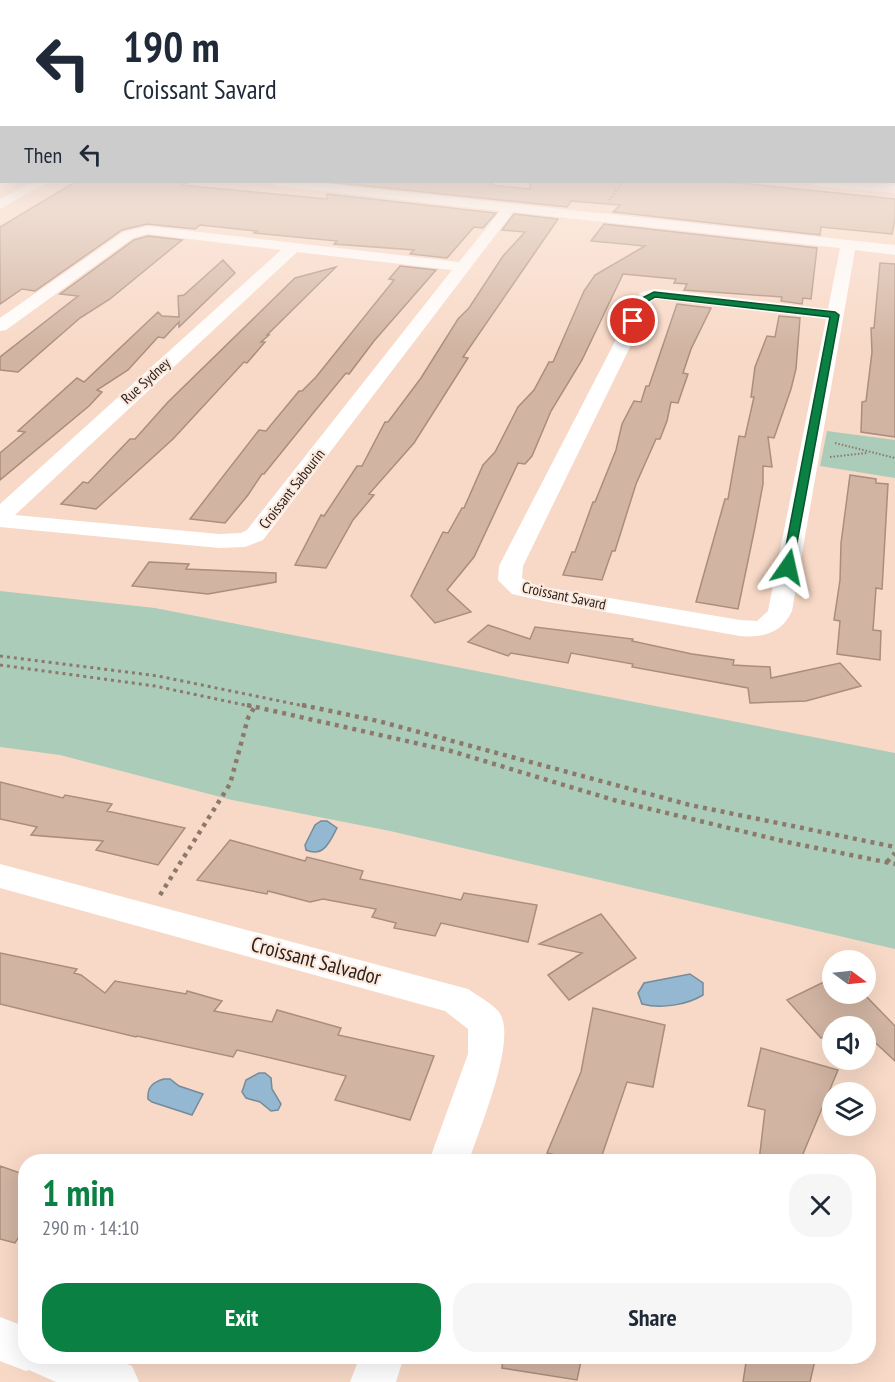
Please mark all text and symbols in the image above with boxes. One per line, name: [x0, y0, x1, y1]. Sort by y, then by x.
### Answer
text: 190 m: [123, 19, 220, 74]
icon: left: [24, 24, 102, 102]
text: Croissant Savard: [123, 72, 277, 106]
icon: left: [74, 138, 107, 171]
text: Then: [24, 141, 62, 169]
pin: [607, 295, 658, 346]
icon: arrive: [616, 304, 649, 337]
street label: Rue Sydney: [117, 353, 175, 408]
street label: Croissant Sabourin: [254, 445, 329, 533]
position arrow: [756, 535, 820, 599]
street label: Croissant Savard: [520, 577, 608, 614]
street label: Croissant Salvador: [248, 930, 384, 991]
north arrow: [822, 950, 876, 1004]
map controls: [822, 950, 876, 1136]
button: sound: [822, 1016, 876, 1070]
button: layers: [822, 1082, 876, 1136]
text: 1 min: [42, 1169, 115, 1216]
button: close: [789, 1174, 852, 1237]
text: 290 m · 14:10: [42, 1215, 139, 1241]
button: Exit: [42, 1283, 441, 1352]
button: Share: [453, 1283, 852, 1352]

